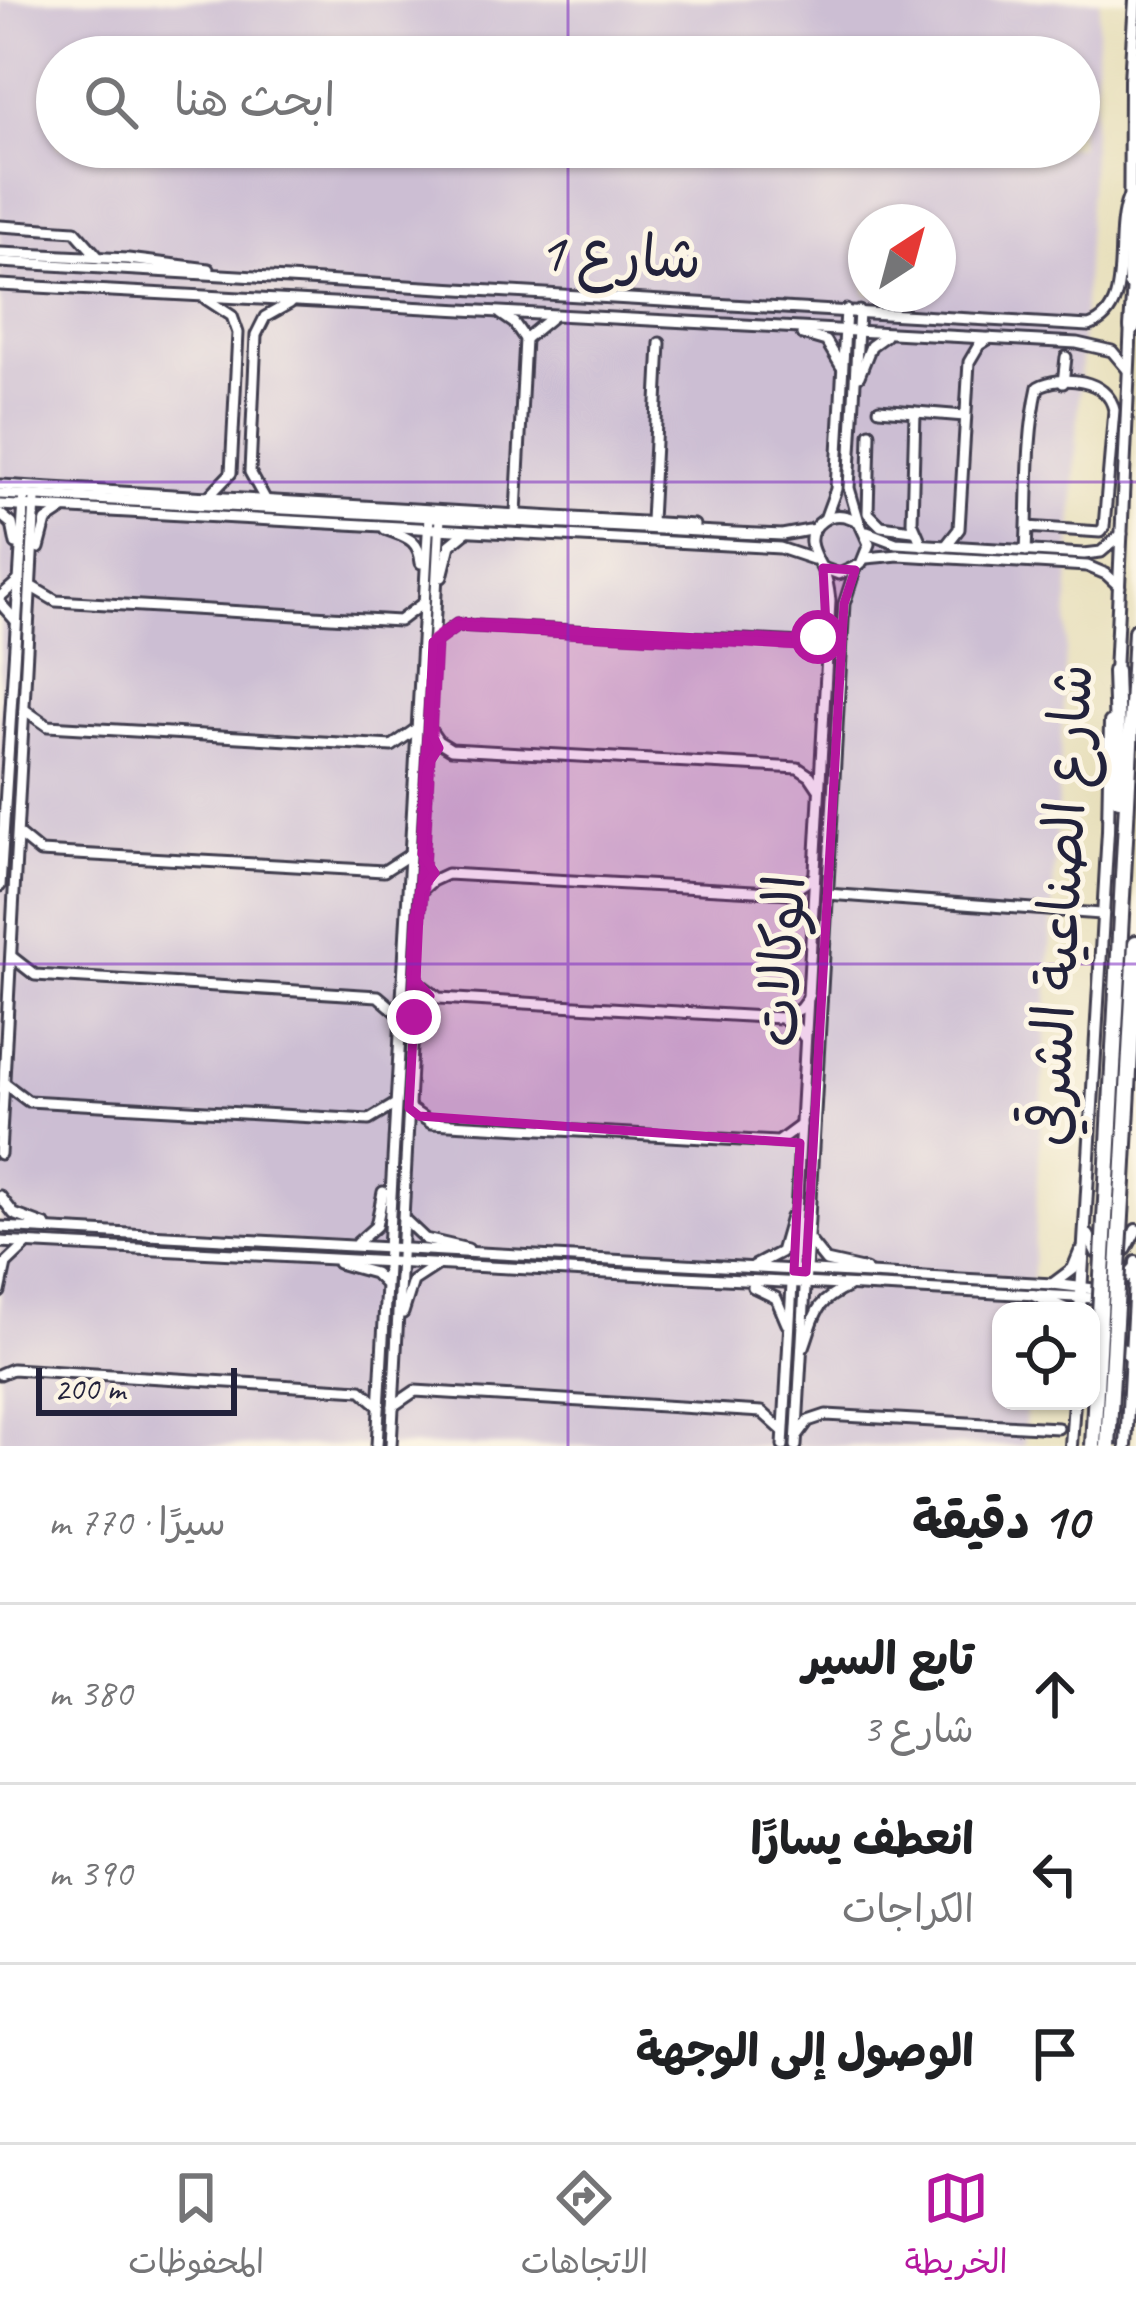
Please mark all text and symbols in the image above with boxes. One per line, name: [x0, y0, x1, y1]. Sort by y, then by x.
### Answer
search box: [36, 36, 1100, 168]
icon: search: [78, 69, 144, 135]
text: ابحث هنا: [174, 72, 335, 129]
north arrow: [848, 204, 956, 312]
street label: شارع 1: [537, 215, 703, 299]
route start: [791, 610, 845, 664]
street label: شارع الصناعية الشرقي: [1011, 662, 1113, 1148]
street label: الوكالات: [741, 873, 821, 1049]
route end: [387, 990, 441, 1044]
map controls: [992, 1302, 1100, 1410]
button: locate: [992, 1302, 1100, 1410]
scale bar: [36, 1362, 237, 1415]
text: 200 m: [54, 1368, 125, 1410]
text: 10 دقيقة: [912, 1489, 1088, 1553]
text: سيرًا · 770 m: [48, 1498, 226, 1547]
text: تابع السير: [803, 1631, 974, 1688]
icon: ahead: [1022, 1661, 1088, 1727]
text: 380 m: [48, 1669, 132, 1718]
text: شارع 3: [863, 1705, 974, 1754]
text: انعطف يسارًا: [750, 1811, 974, 1868]
icon: left: [1022, 1841, 1088, 1907]
text: 390 m: [48, 1849, 132, 1898]
text: الكراجات: [842, 1885, 974, 1934]
icon: arrive: [1022, 2021, 1088, 2087]
text: الوصول إلى الوجهة: [636, 2023, 974, 2080]
tab: المحفوظات: [128, 2165, 264, 2291]
tab: الاتجاهات: [521, 2165, 648, 2291]
tab: الخريطة: [905, 2165, 1008, 2291]

